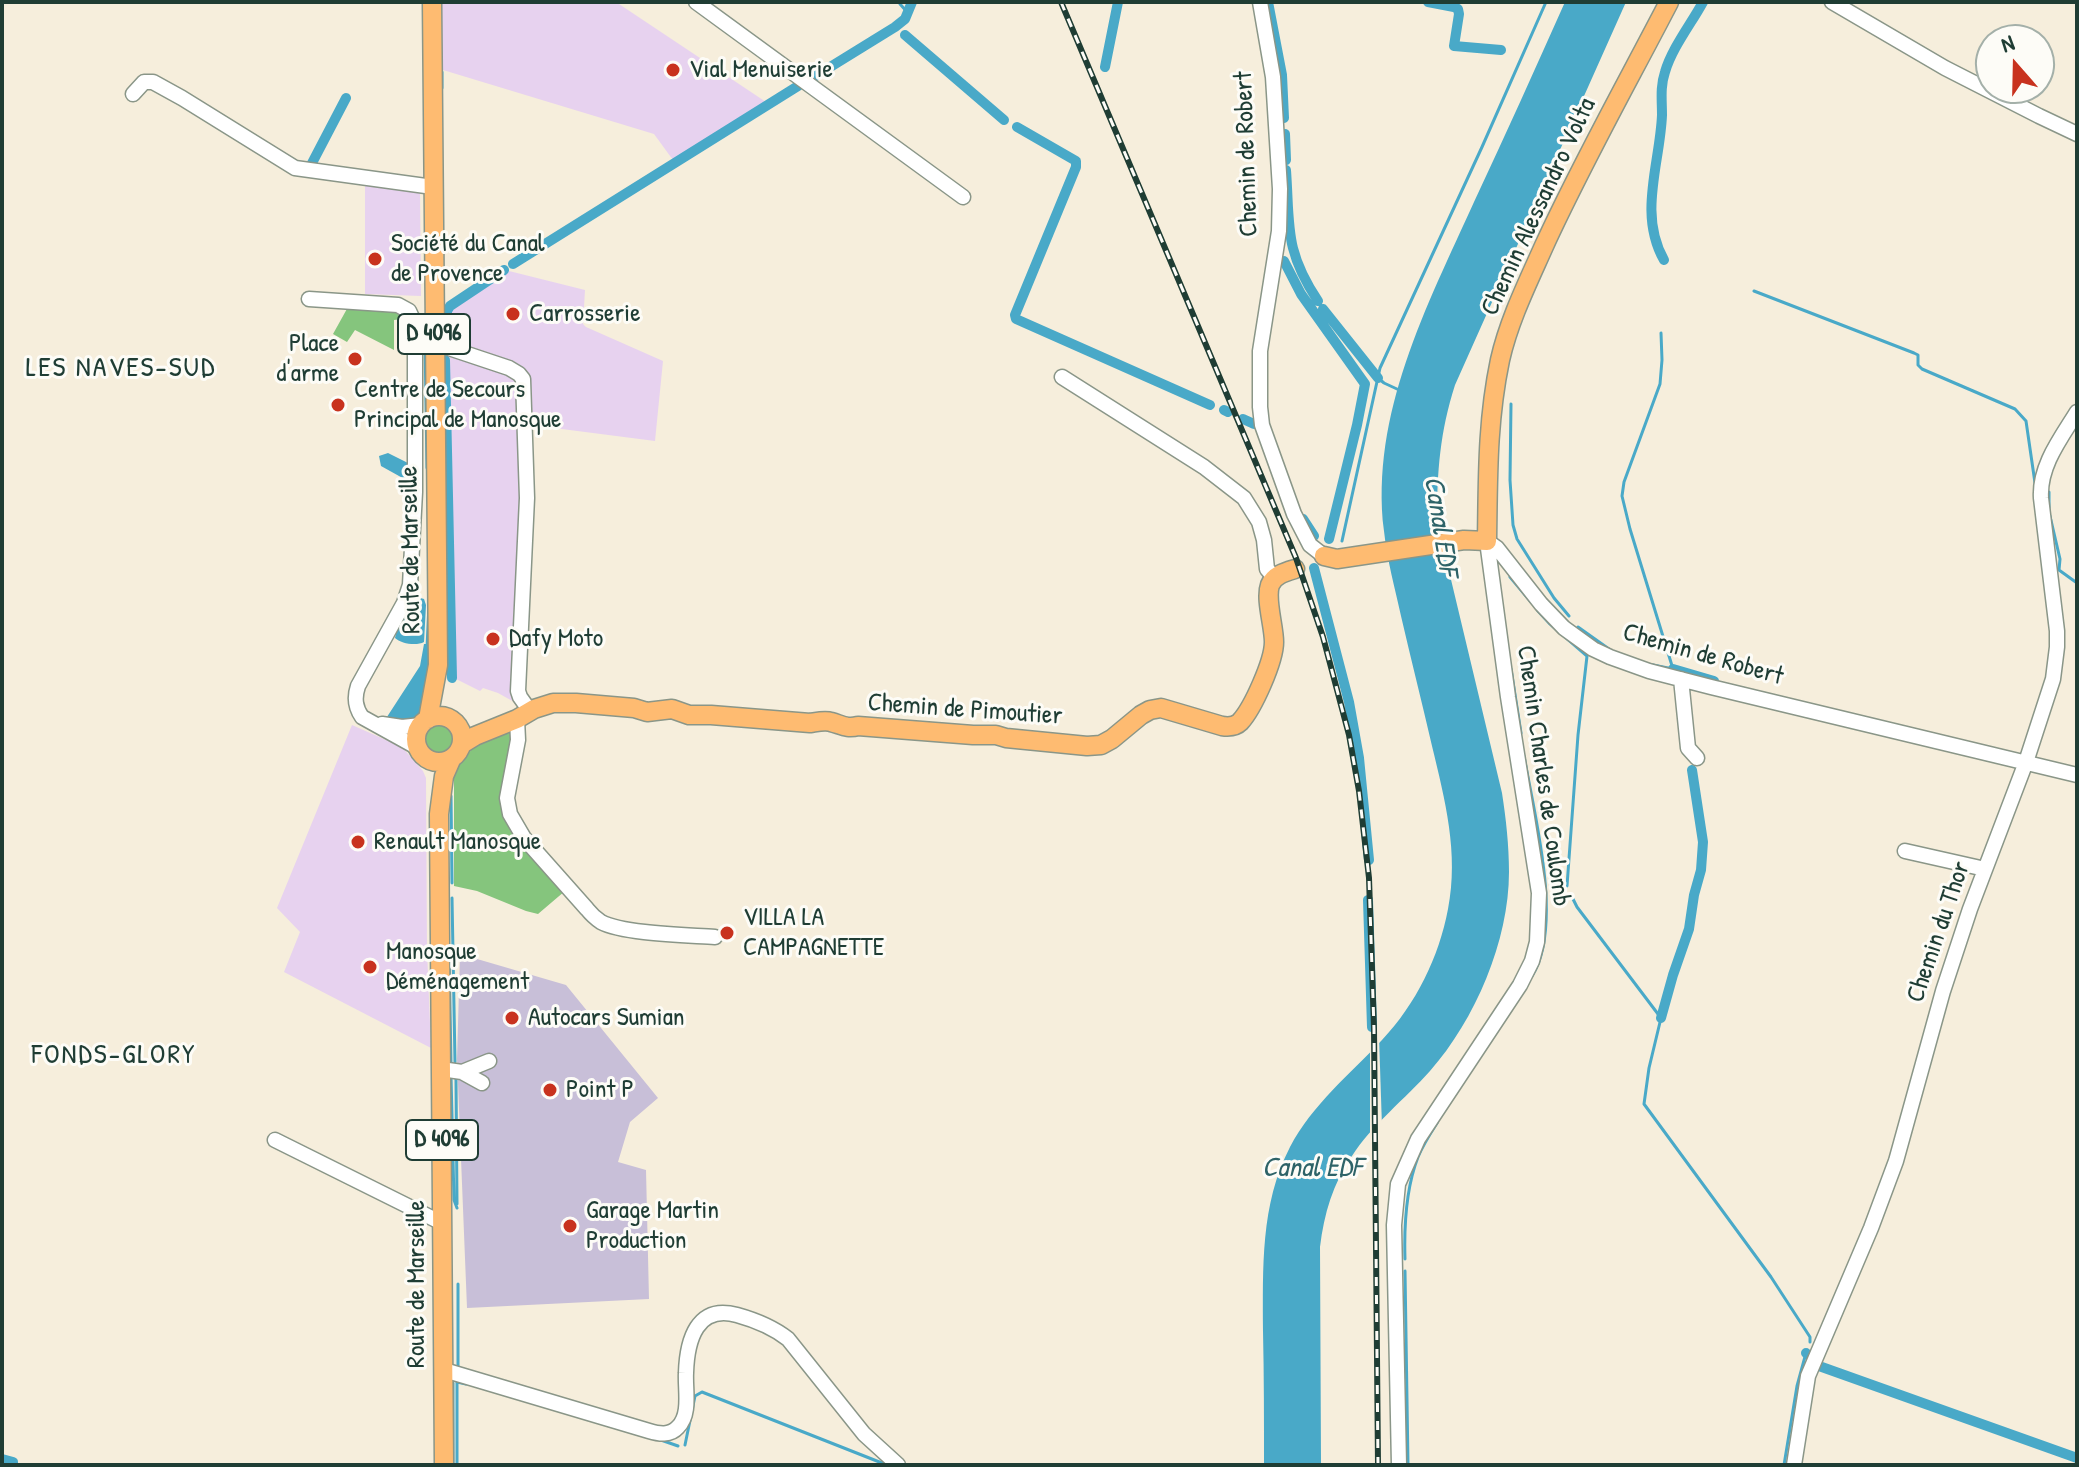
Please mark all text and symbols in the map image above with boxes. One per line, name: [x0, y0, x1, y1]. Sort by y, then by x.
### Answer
north arrow: [1975, 24, 2055, 104]
text: N: [1997, 27, 2018, 59]
place label: Vial Menuiserie: [689, 54, 833, 86]
marker: Vial Menuiserie: [664, 61, 682, 79]
street label: Chemin de Robert: [1229, 71, 1265, 237]
street label: Chemin Alessandro Volta: [1475, 93, 1603, 321]
place label: Société du Canal de Provence: [391, 228, 545, 290]
marker: Société du Canal de Provence: [366, 250, 384, 268]
place label: Carrosserie: [529, 298, 640, 330]
marker: Carrosserie: [504, 305, 522, 323]
road number: D 4096: [398, 314, 470, 354]
place label: Place d'arme: [276, 328, 339, 390]
marker: Place d'arme: [346, 350, 364, 368]
district label: LES NAVES-SUD: [26, 352, 216, 386]
place label: Centre de Secours Principal de Manosque: [354, 374, 561, 436]
marker: Centre de Secours Principal de Manosque: [329, 396, 347, 414]
street label: Route de Marseille: [394, 466, 428, 634]
water label: Canal EDF: [1416, 474, 1464, 578]
street label: Chemin de Robert: [1619, 617, 1787, 693]
place label: Dafy Moto: [509, 623, 603, 655]
marker: Dafy Moto: [484, 630, 502, 648]
street label: Chemin Charles de Coulomb: [1509, 644, 1577, 908]
street label: Chemin de Pimoutier: [867, 688, 1063, 732]
place label: Renault Manosque: [374, 826, 541, 858]
marker: Renault Manosque: [349, 833, 367, 851]
street label: Chemin du Thor: [1900, 857, 1978, 1007]
place label: VILLA LA CAMPAGNETTE: [743, 902, 884, 964]
marker: VILLA LA CAMPAGNETTE: [718, 924, 736, 942]
place label: Manosque Déménagement: [386, 936, 529, 998]
marker: Manosque Déménagement: [361, 958, 379, 976]
place label: Autocars Sumian: [528, 1002, 685, 1034]
marker: Autocars Sumian: [503, 1009, 521, 1027]
district label: FONDS-GLORY: [32, 1039, 196, 1073]
place label: Point P: [566, 1074, 634, 1106]
marker: Point P: [541, 1081, 559, 1099]
road number: D 4096: [406, 1120, 478, 1160]
water label: Canal EDF: [1262, 1152, 1362, 1186]
place label: Garage Martin Production: [586, 1195, 719, 1256]
street label: Route de Marseille: [401, 1200, 433, 1368]
marker: Garage Martin Production: [561, 1217, 579, 1235]

